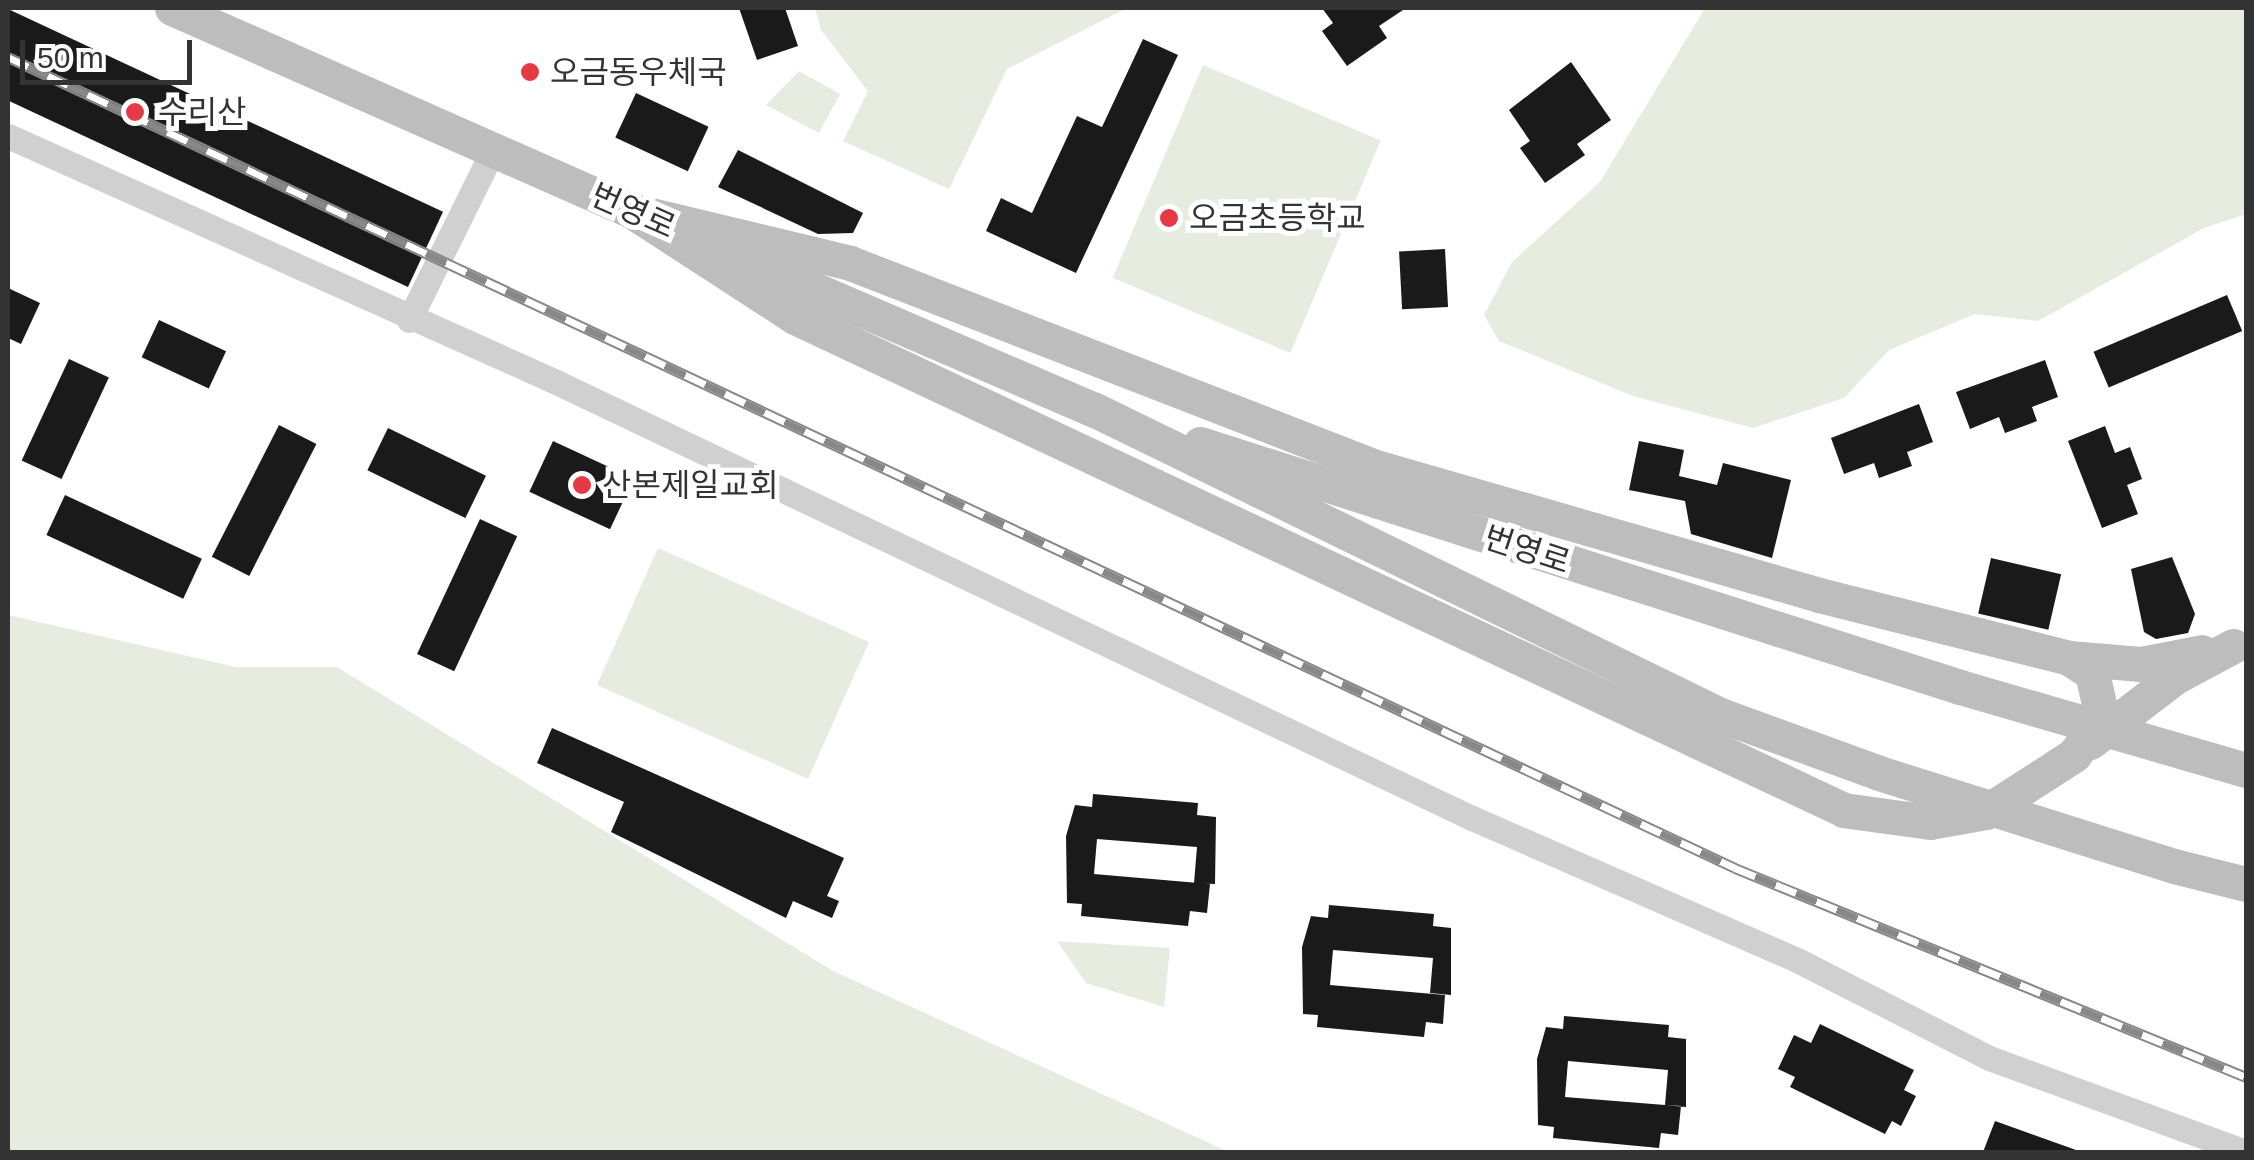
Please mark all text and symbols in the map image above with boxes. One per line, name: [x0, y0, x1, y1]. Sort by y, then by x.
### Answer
scale bar: [25, 20, 198, 82]
text: 50 m: [37, 41, 104, 74]
place label: 오금동우체국: [550, 53, 727, 91]
marker: 오금동우체국: [519, 61, 541, 83]
place label: 수리산: [158, 93, 246, 131]
marker: 수리산: [122, 99, 148, 125]
street label: 번영로: [585, 175, 681, 247]
place label: 오금초등학교: [1189, 199, 1366, 237]
marker: 오금초등학교: [1158, 207, 1180, 229]
place label: 산본제일교회: [602, 466, 779, 504]
marker: 산본제일교회: [571, 474, 593, 496]
street label: 번영로: [1479, 518, 1575, 582]

